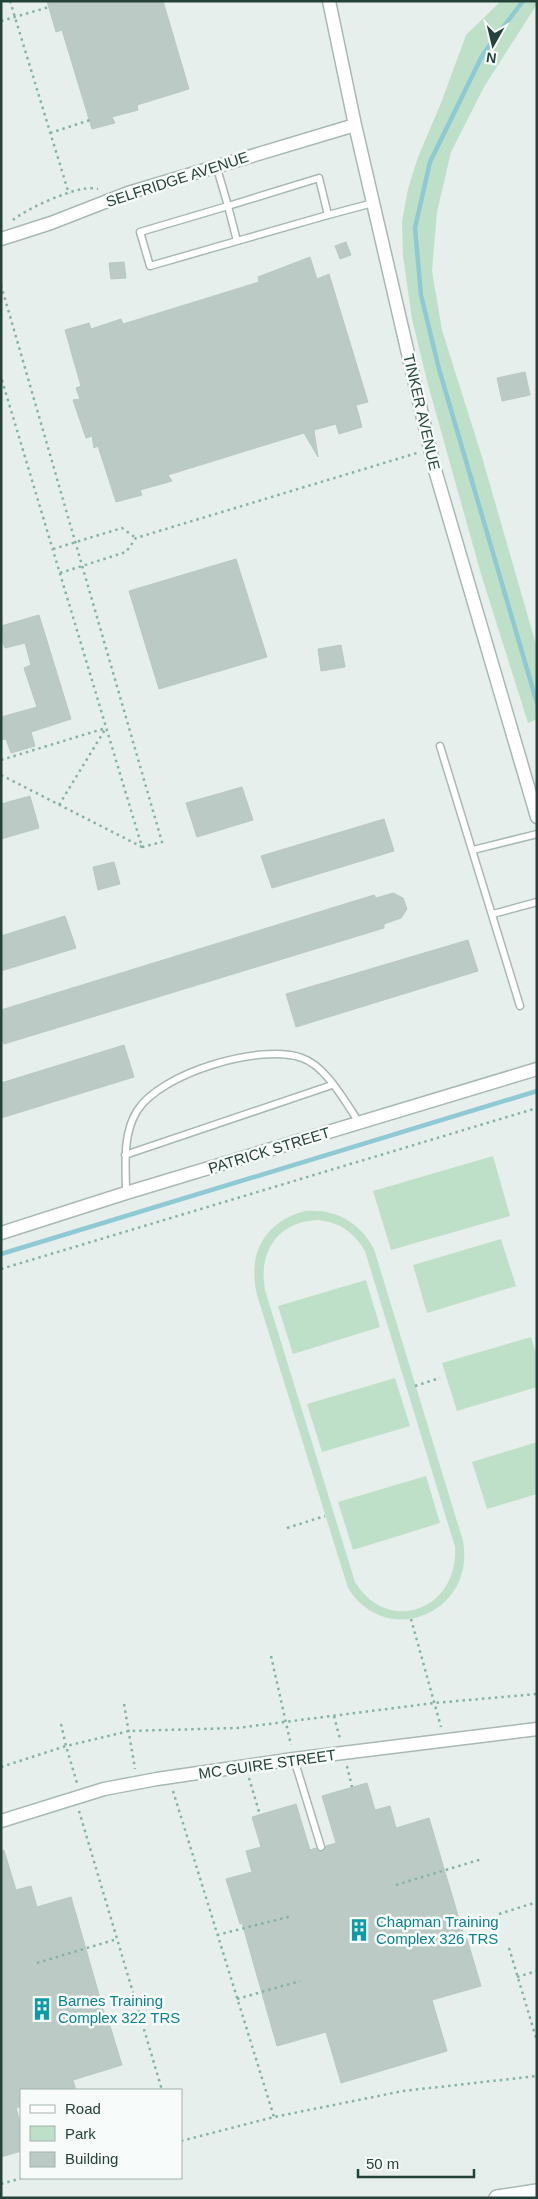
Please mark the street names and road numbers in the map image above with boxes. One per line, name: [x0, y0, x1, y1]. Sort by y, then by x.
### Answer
street label: SELFRIDGE AVENUE: [104, 148, 250, 210]
street label: TINKER AVENUE: [400, 352, 444, 472]
street label: PATRICK STREET: [206, 1123, 332, 1177]
street label: MC GUIRE STREET: [197, 1746, 337, 1782]

